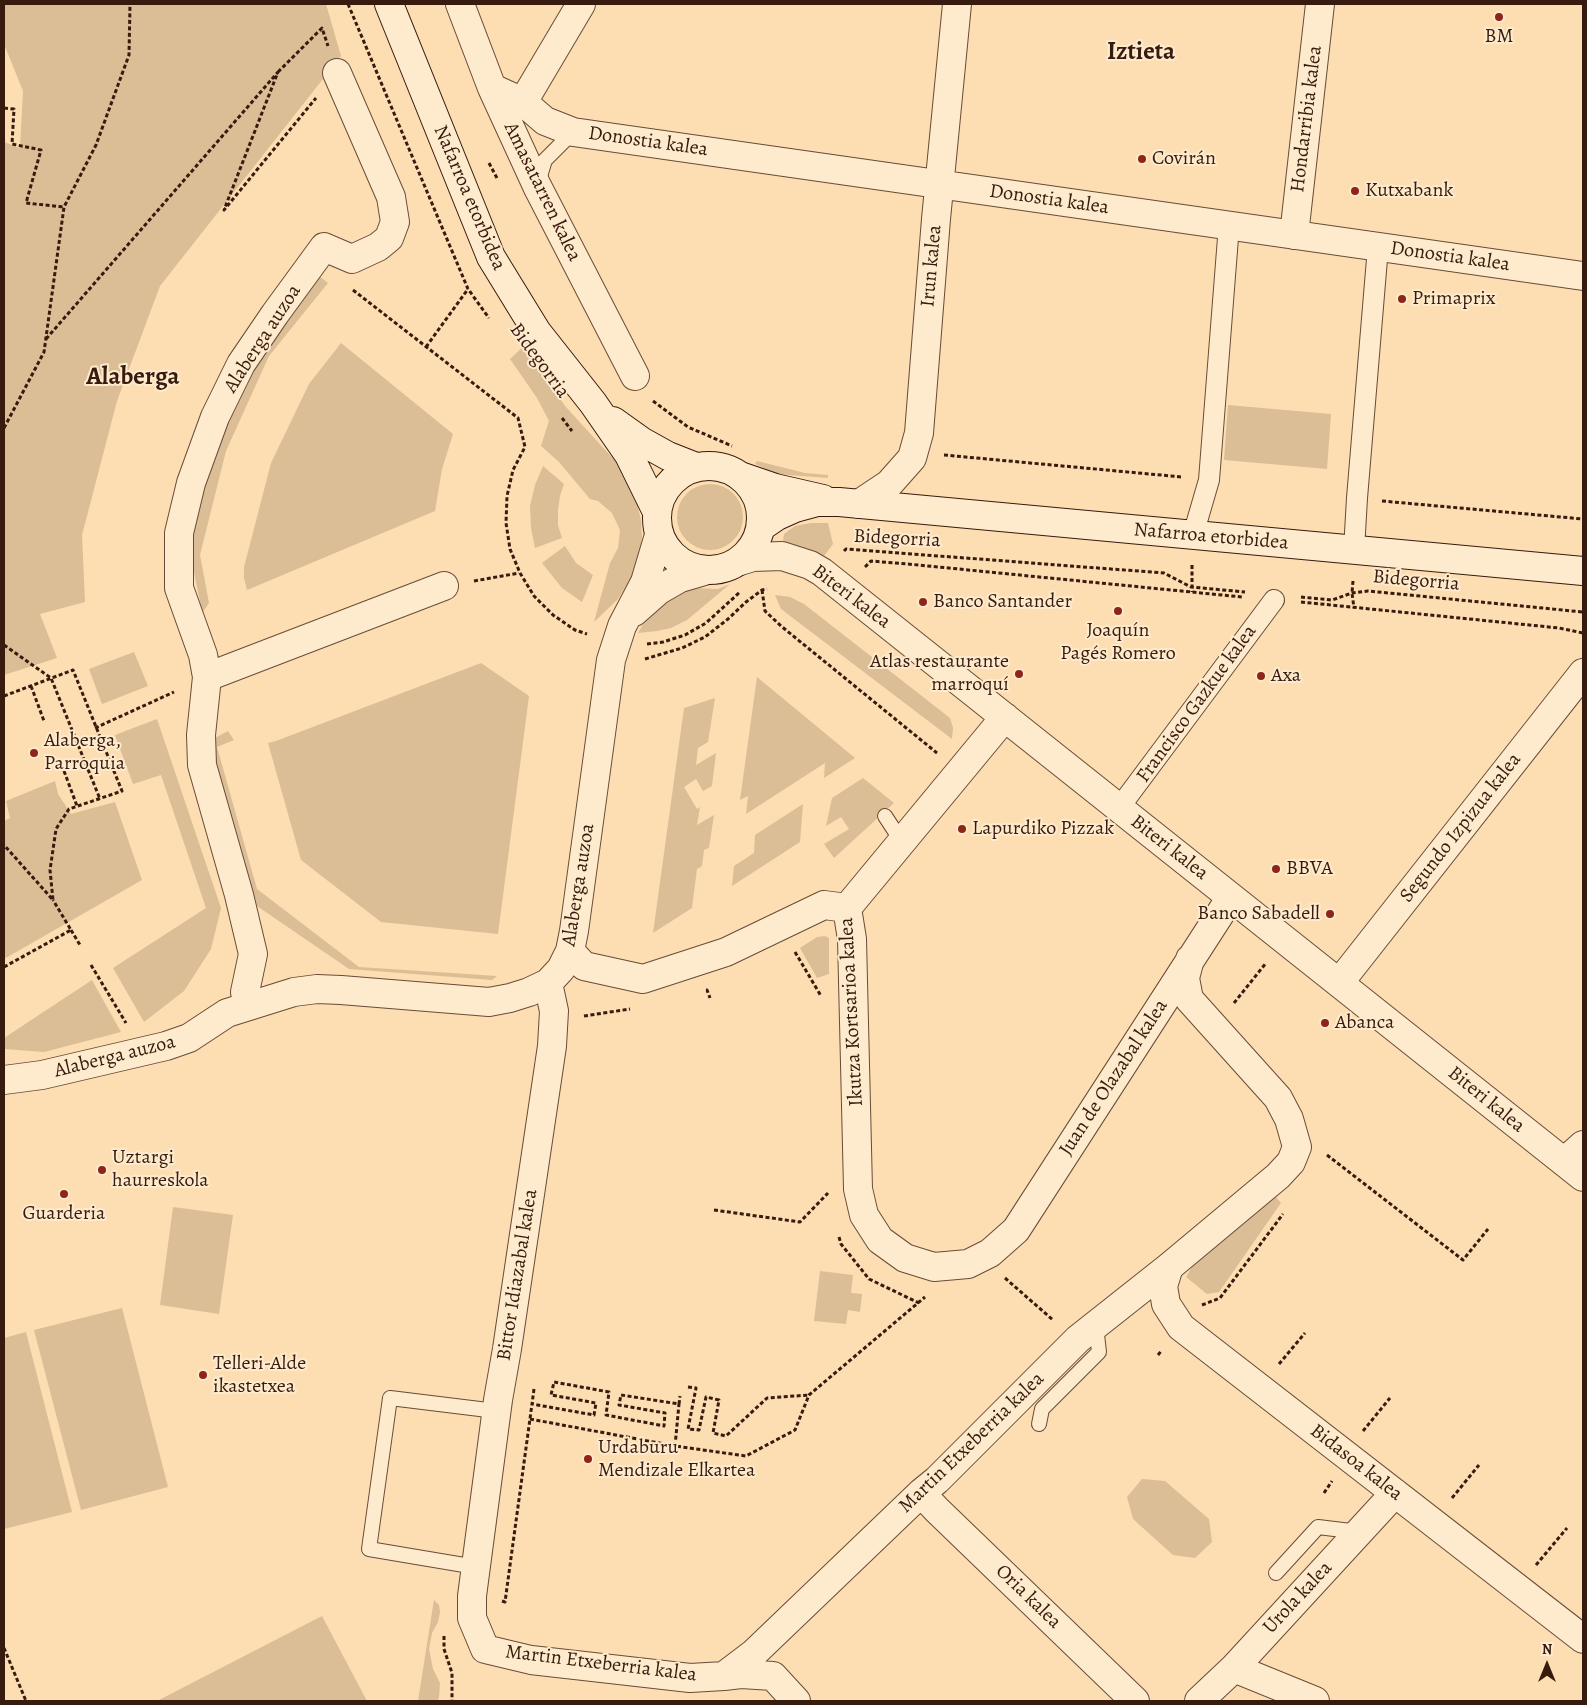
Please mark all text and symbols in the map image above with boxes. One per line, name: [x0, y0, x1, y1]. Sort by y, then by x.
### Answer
marker: BM: [1493, 11, 1505, 23]
place label: BM: [1485, 25, 1513, 49]
district label: Iztieta: [1107, 38, 1175, 68]
street label: Hondarribia kalea: [1286, 44, 1328, 194]
street label: Amasatarren kalea: [498, 119, 586, 265]
street label: Nafarroa etorbidea: [428, 122, 510, 274]
street label: Donostia kalea: [587, 122, 709, 162]
place label: Covirán: [1152, 147, 1216, 171]
marker: Covirán: [1136, 153, 1148, 165]
place label: Kutxabank: [1365, 179, 1453, 203]
street label: Donostia kalea: [988, 180, 1110, 220]
marker: Kutxabank: [1349, 185, 1361, 197]
street label: Irun kalea: [916, 224, 948, 308]
street label: Donostia kalea: [1389, 237, 1511, 277]
street label: Alaberga auzoa: [219, 281, 307, 397]
place label: Primaprix: [1412, 287, 1495, 311]
marker: Primaprix: [1396, 293, 1408, 305]
street label: Bidegorria: [504, 319, 574, 403]
district label: Alaberga: [86, 363, 180, 393]
street label: Nafarroa etorbidea: [1133, 518, 1289, 556]
street label: Bidegorria: [853, 525, 941, 553]
street label: Biteri kalea: [807, 560, 895, 634]
street label: Bidegorria: [1372, 565, 1460, 597]
place label: Banco Santander: [933, 590, 1072, 614]
marker: Banco Santander: [917, 596, 929, 608]
marker: Joaquín Pagés Romero: [1112, 605, 1124, 617]
place label: Joaquín Pagés Romero: [1060, 619, 1176, 666]
street label: Francisco Gazkue kalea: [1132, 620, 1262, 788]
place label: Atlas restaurante marroquí: [870, 650, 1009, 697]
place label: Axa: [1271, 664, 1301, 688]
marker: Atlas restaurante marroquí: [1013, 668, 1025, 680]
marker: Axa: [1255, 670, 1267, 682]
place label: Alaberga, Parroquia: [44, 729, 125, 776]
marker: Alaberga, Parroquia: [28, 747, 40, 759]
street label: Segundo Izpizua kalea: [1395, 748, 1527, 908]
street label: Biteri kalea: [1125, 810, 1213, 886]
place label: Lapurdiko Pizzak: [972, 817, 1114, 841]
street label: Alaberga auzoa: [557, 822, 601, 948]
marker: Lapurdiko Pizzak: [956, 823, 968, 835]
place label: BBVA: [1286, 857, 1333, 881]
marker: BBVA: [1270, 863, 1282, 875]
place label: Banco Sabadell: [1197, 902, 1320, 926]
marker: Banco Sabadell: [1324, 908, 1336, 920]
street label: Ikutza Kortsarioa kalea: [835, 917, 869, 1107]
street label: Juan de Olazabal kalea: [1054, 995, 1174, 1161]
place label: Abanca: [1335, 1011, 1394, 1035]
marker: Abanca: [1319, 1017, 1331, 1029]
street label: Alaberga auzoa: [52, 1030, 178, 1084]
street label: Biteri kalea: [1443, 1062, 1529, 1138]
place label: Uztargi haurreskola: [112, 1146, 209, 1193]
marker: Uztargi haurreskola: [96, 1164, 108, 1176]
street label: Bittor Idiazabal kalea: [493, 1187, 543, 1363]
marker: Guarderia: [58, 1188, 70, 1200]
place label: Guarderia: [23, 1202, 105, 1226]
place label: Telleri-Alde ikastetxea: [213, 1352, 306, 1399]
street label: Martin Etxeberria kalea: [894, 1367, 1050, 1519]
marker: Telleri-Alde ikastetxea: [197, 1369, 209, 1381]
street label: Bidasoa kalea: [1305, 1419, 1407, 1507]
place label: Urdaburu Mendizale Elkartea: [598, 1436, 755, 1483]
marker: Urdaburu Mendizale Elkartea: [582, 1453, 594, 1465]
street label: Urola kalea: [1258, 1557, 1338, 1639]
street label: Oria kalea: [990, 1560, 1066, 1634]
street label: Martin Etxeberria kalea: [504, 1640, 698, 1688]
north arrow: [1522, 1640, 1572, 1690]
text: N: [1542, 1640, 1552, 1659]

